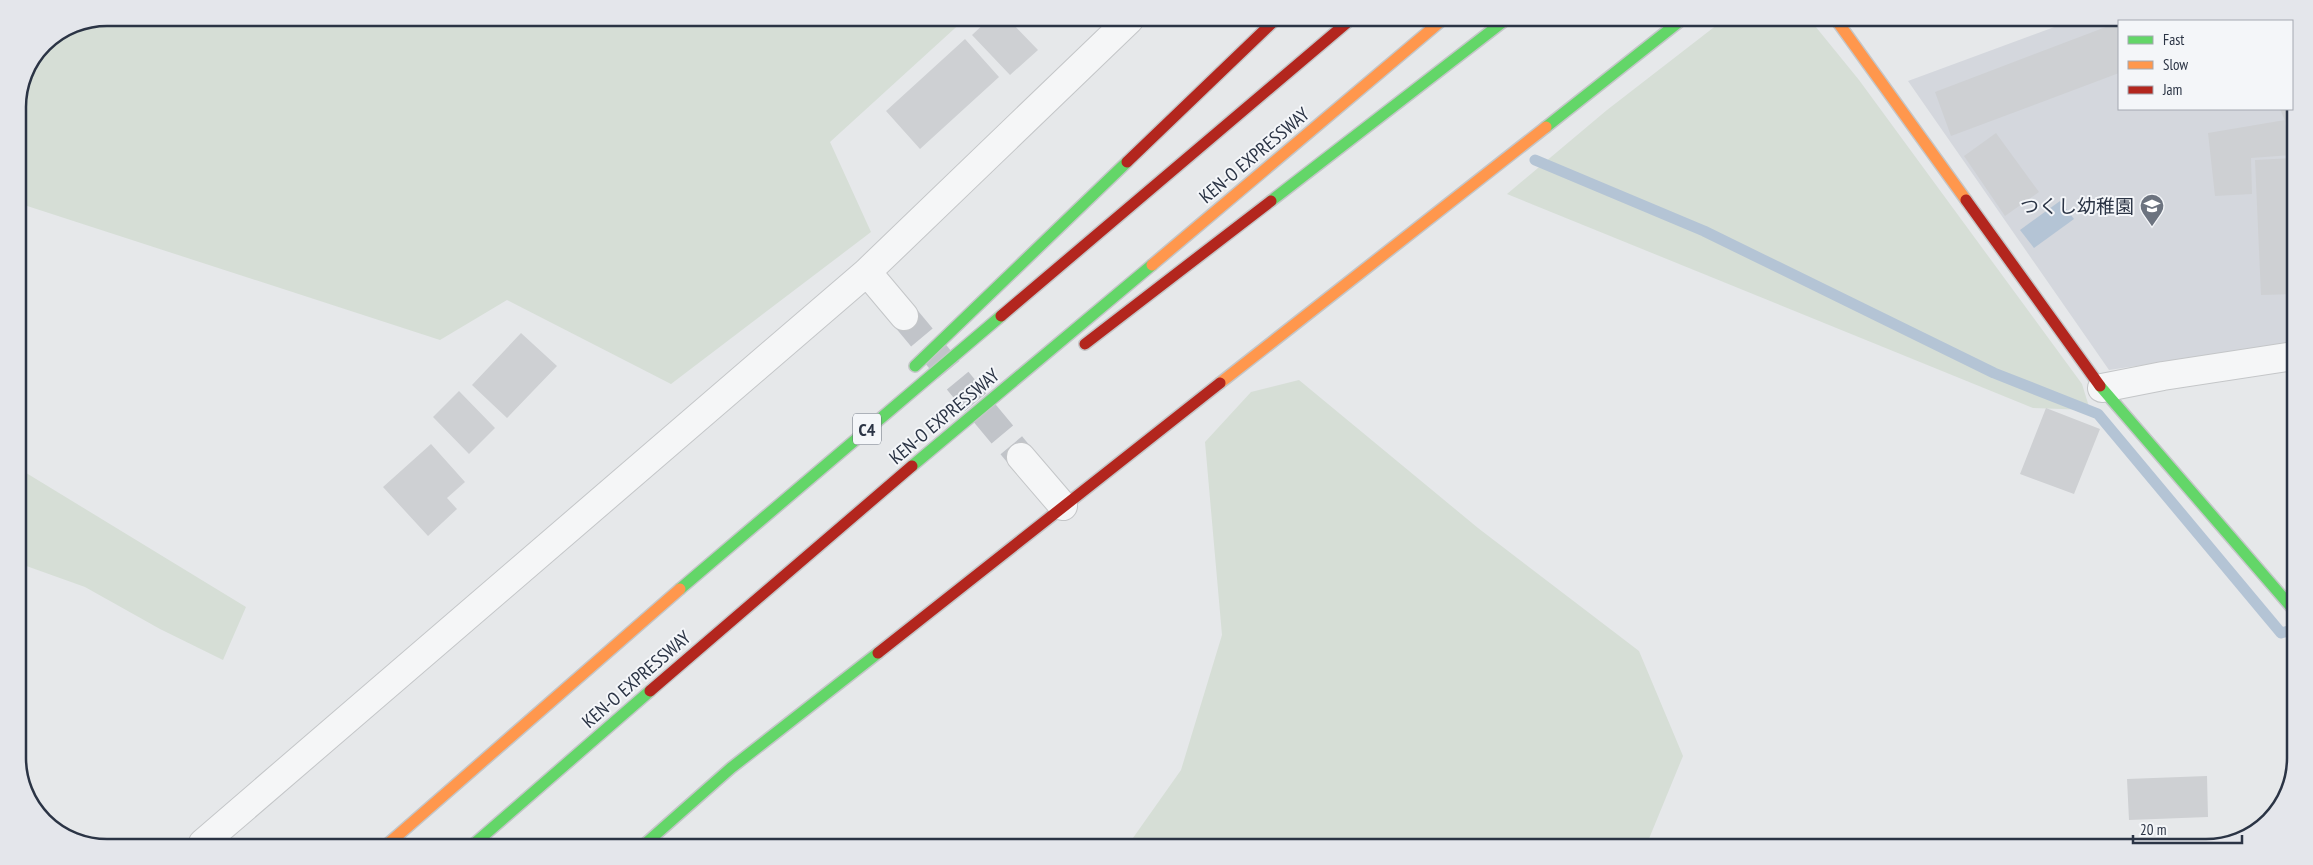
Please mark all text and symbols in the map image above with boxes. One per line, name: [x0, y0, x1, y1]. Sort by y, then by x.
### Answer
legend: [2118, 20, 2293, 110]
text: Fast: [2163, 30, 2184, 49]
text: Slow: [2163, 55, 2188, 74]
text: Jam: [2162, 80, 2182, 99]
street label: KEN-O EXPRESSWAY: [1194, 102, 1314, 208]
school or university icon: つくし幼稚園: [2139, 193, 2165, 227]
place label: つくし幼稚園: [2020, 194, 2134, 218]
street label: KEN-O EXPRESSWAY: [884, 363, 1004, 469]
road number: C4: [853, 414, 881, 444]
street label: KEN-O EXPRESSWAY: [577, 625, 696, 733]
scale bar: [2133, 812, 2242, 844]
text: 20 m: [2140, 820, 2166, 839]

